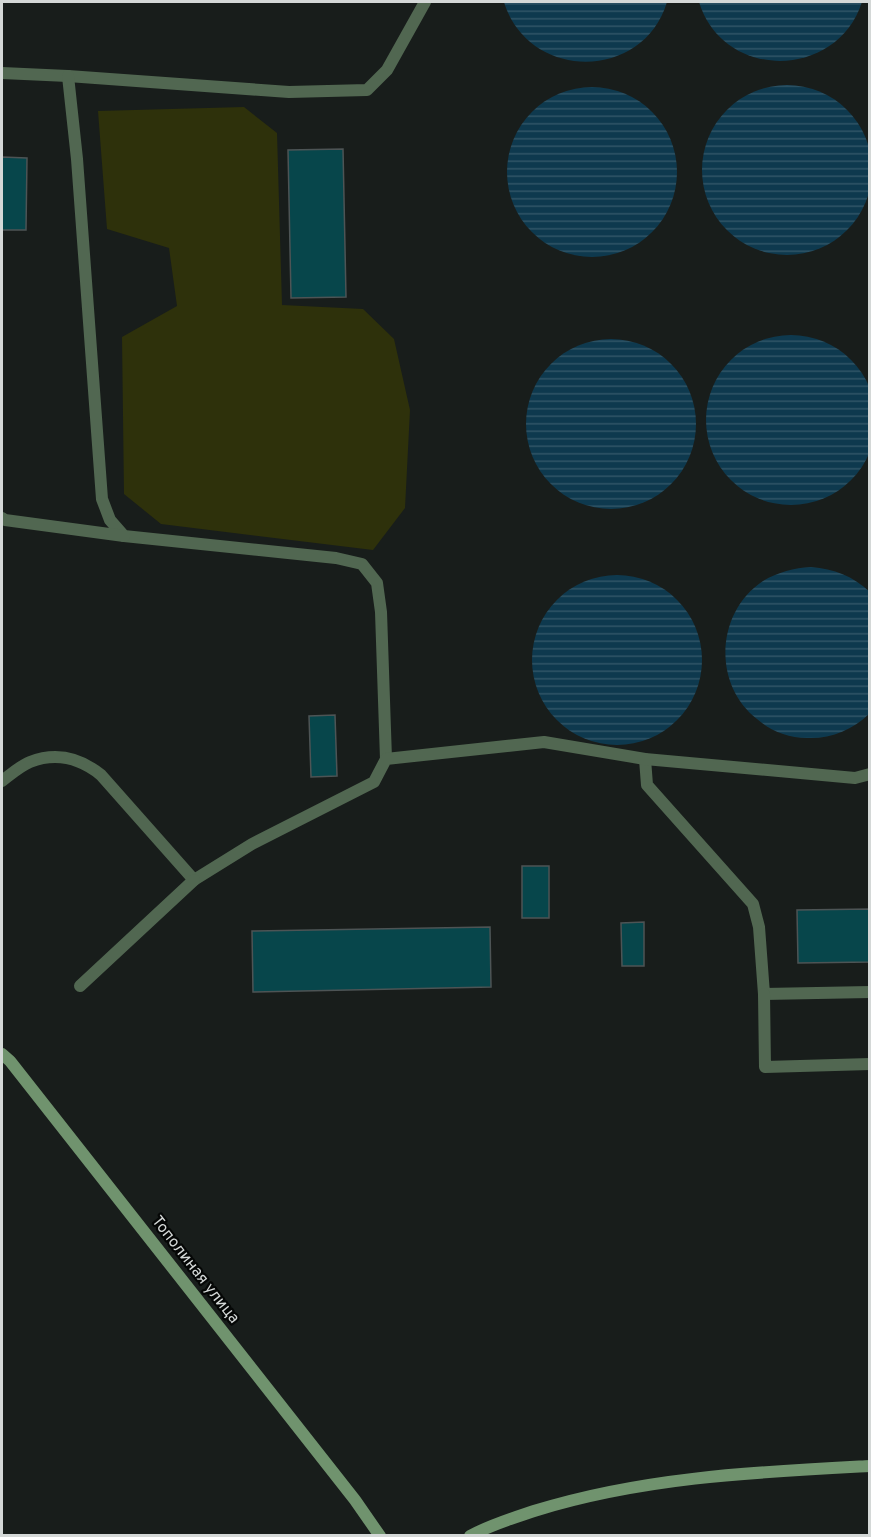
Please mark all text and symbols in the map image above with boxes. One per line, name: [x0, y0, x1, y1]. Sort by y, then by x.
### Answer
street label: Тополиная улица: [147, 1212, 243, 1328]

